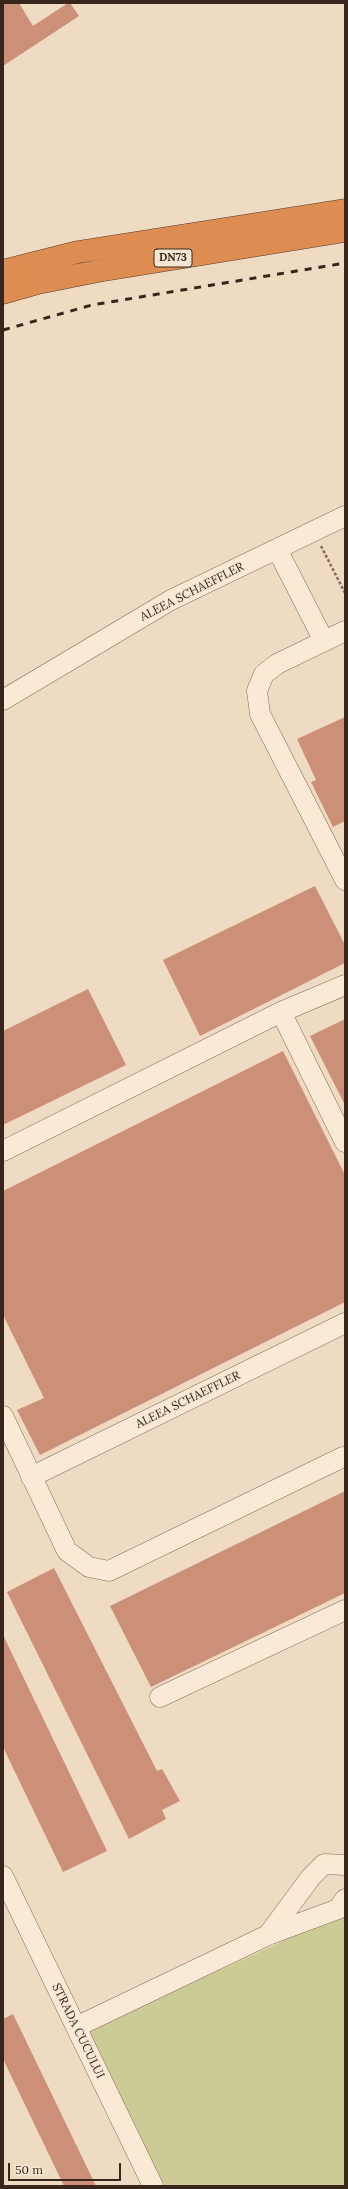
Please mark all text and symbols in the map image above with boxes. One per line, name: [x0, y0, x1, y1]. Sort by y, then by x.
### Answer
road number: DN73: [154, 249, 192, 267]
street label: ALEEA SCHAEFFLER: [138, 560, 246, 624]
street label: ALEEA SCHAEFFLER: [133, 1368, 243, 1432]
street label: STRADA CUCULUI: [49, 1981, 107, 2081]
scale bar: [10, 2155, 123, 2181]
text: 50 m: [15, 2162, 43, 2177]

